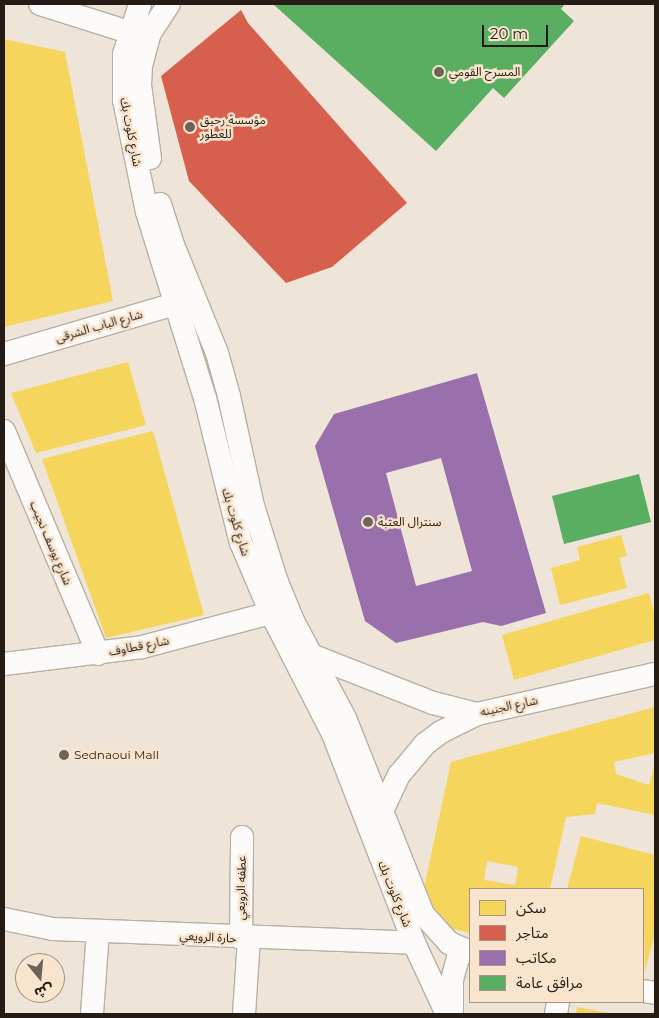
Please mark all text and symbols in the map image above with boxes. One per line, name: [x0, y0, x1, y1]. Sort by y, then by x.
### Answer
scale bar: [484, 15, 550, 47]
text: 20 m: [490, 24, 528, 43]
place label: المسرح القومي: [449, 65, 520, 79]
marker: المسرح القومي: [433, 66, 445, 78]
street label: شارع كلوت بك: [117, 96, 145, 168]
place label: مؤسسة رحيق للعطور: [200, 113, 266, 141]
marker: مؤسسة رحيق للعطور: [184, 121, 196, 133]
street label: شارع الباب الشرقى: [54, 307, 144, 345]
street label: شارع كلوت بك: [219, 486, 253, 558]
street label: شارع يوسف نجيب: [27, 499, 75, 587]
place label: سنترال العتبة: [378, 515, 441, 529]
marker: سنترال العتبة: [362, 516, 374, 528]
street label: شارع قطاوف: [108, 633, 170, 659]
street label: شارع الجنينه: [479, 693, 539, 719]
place label: Sednaoui Mall: [74, 748, 159, 762]
marker: Sednaoui Mall: [58, 749, 70, 761]
street label: عطفه الرويعي: [233, 856, 249, 920]
street label: شارع كلوت بك: [375, 859, 415, 929]
legend: [469, 888, 644, 1003]
text: سكن: [516, 898, 546, 917]
text: متاجر: [516, 923, 549, 942]
street label: حارة الرويعي: [179, 928, 237, 946]
text: مكاتب: [516, 948, 557, 967]
north arrow: [15, 953, 65, 1003]
text: مرافق عامة: [516, 973, 583, 992]
text: ش: [32, 980, 56, 1003]

